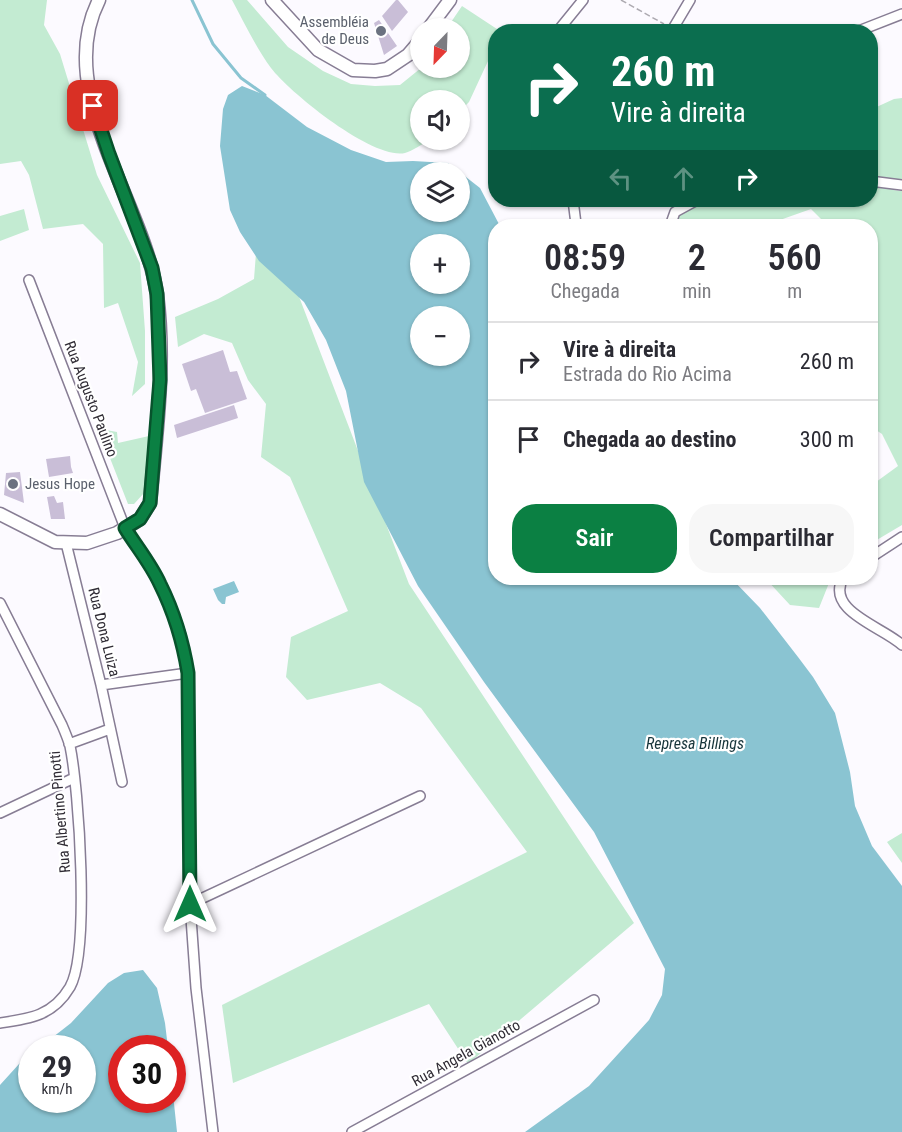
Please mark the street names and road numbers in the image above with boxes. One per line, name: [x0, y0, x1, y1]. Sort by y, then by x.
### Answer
street label: Rua Augusto Paulino: [61, 338, 121, 460]
street label: Rua Dona Luiza: [84, 586, 124, 678]
street label: Rua Albertino Pinotti: [46, 750, 74, 874]
street label: Rua Angela Gianotto: [409, 1016, 523, 1090]

